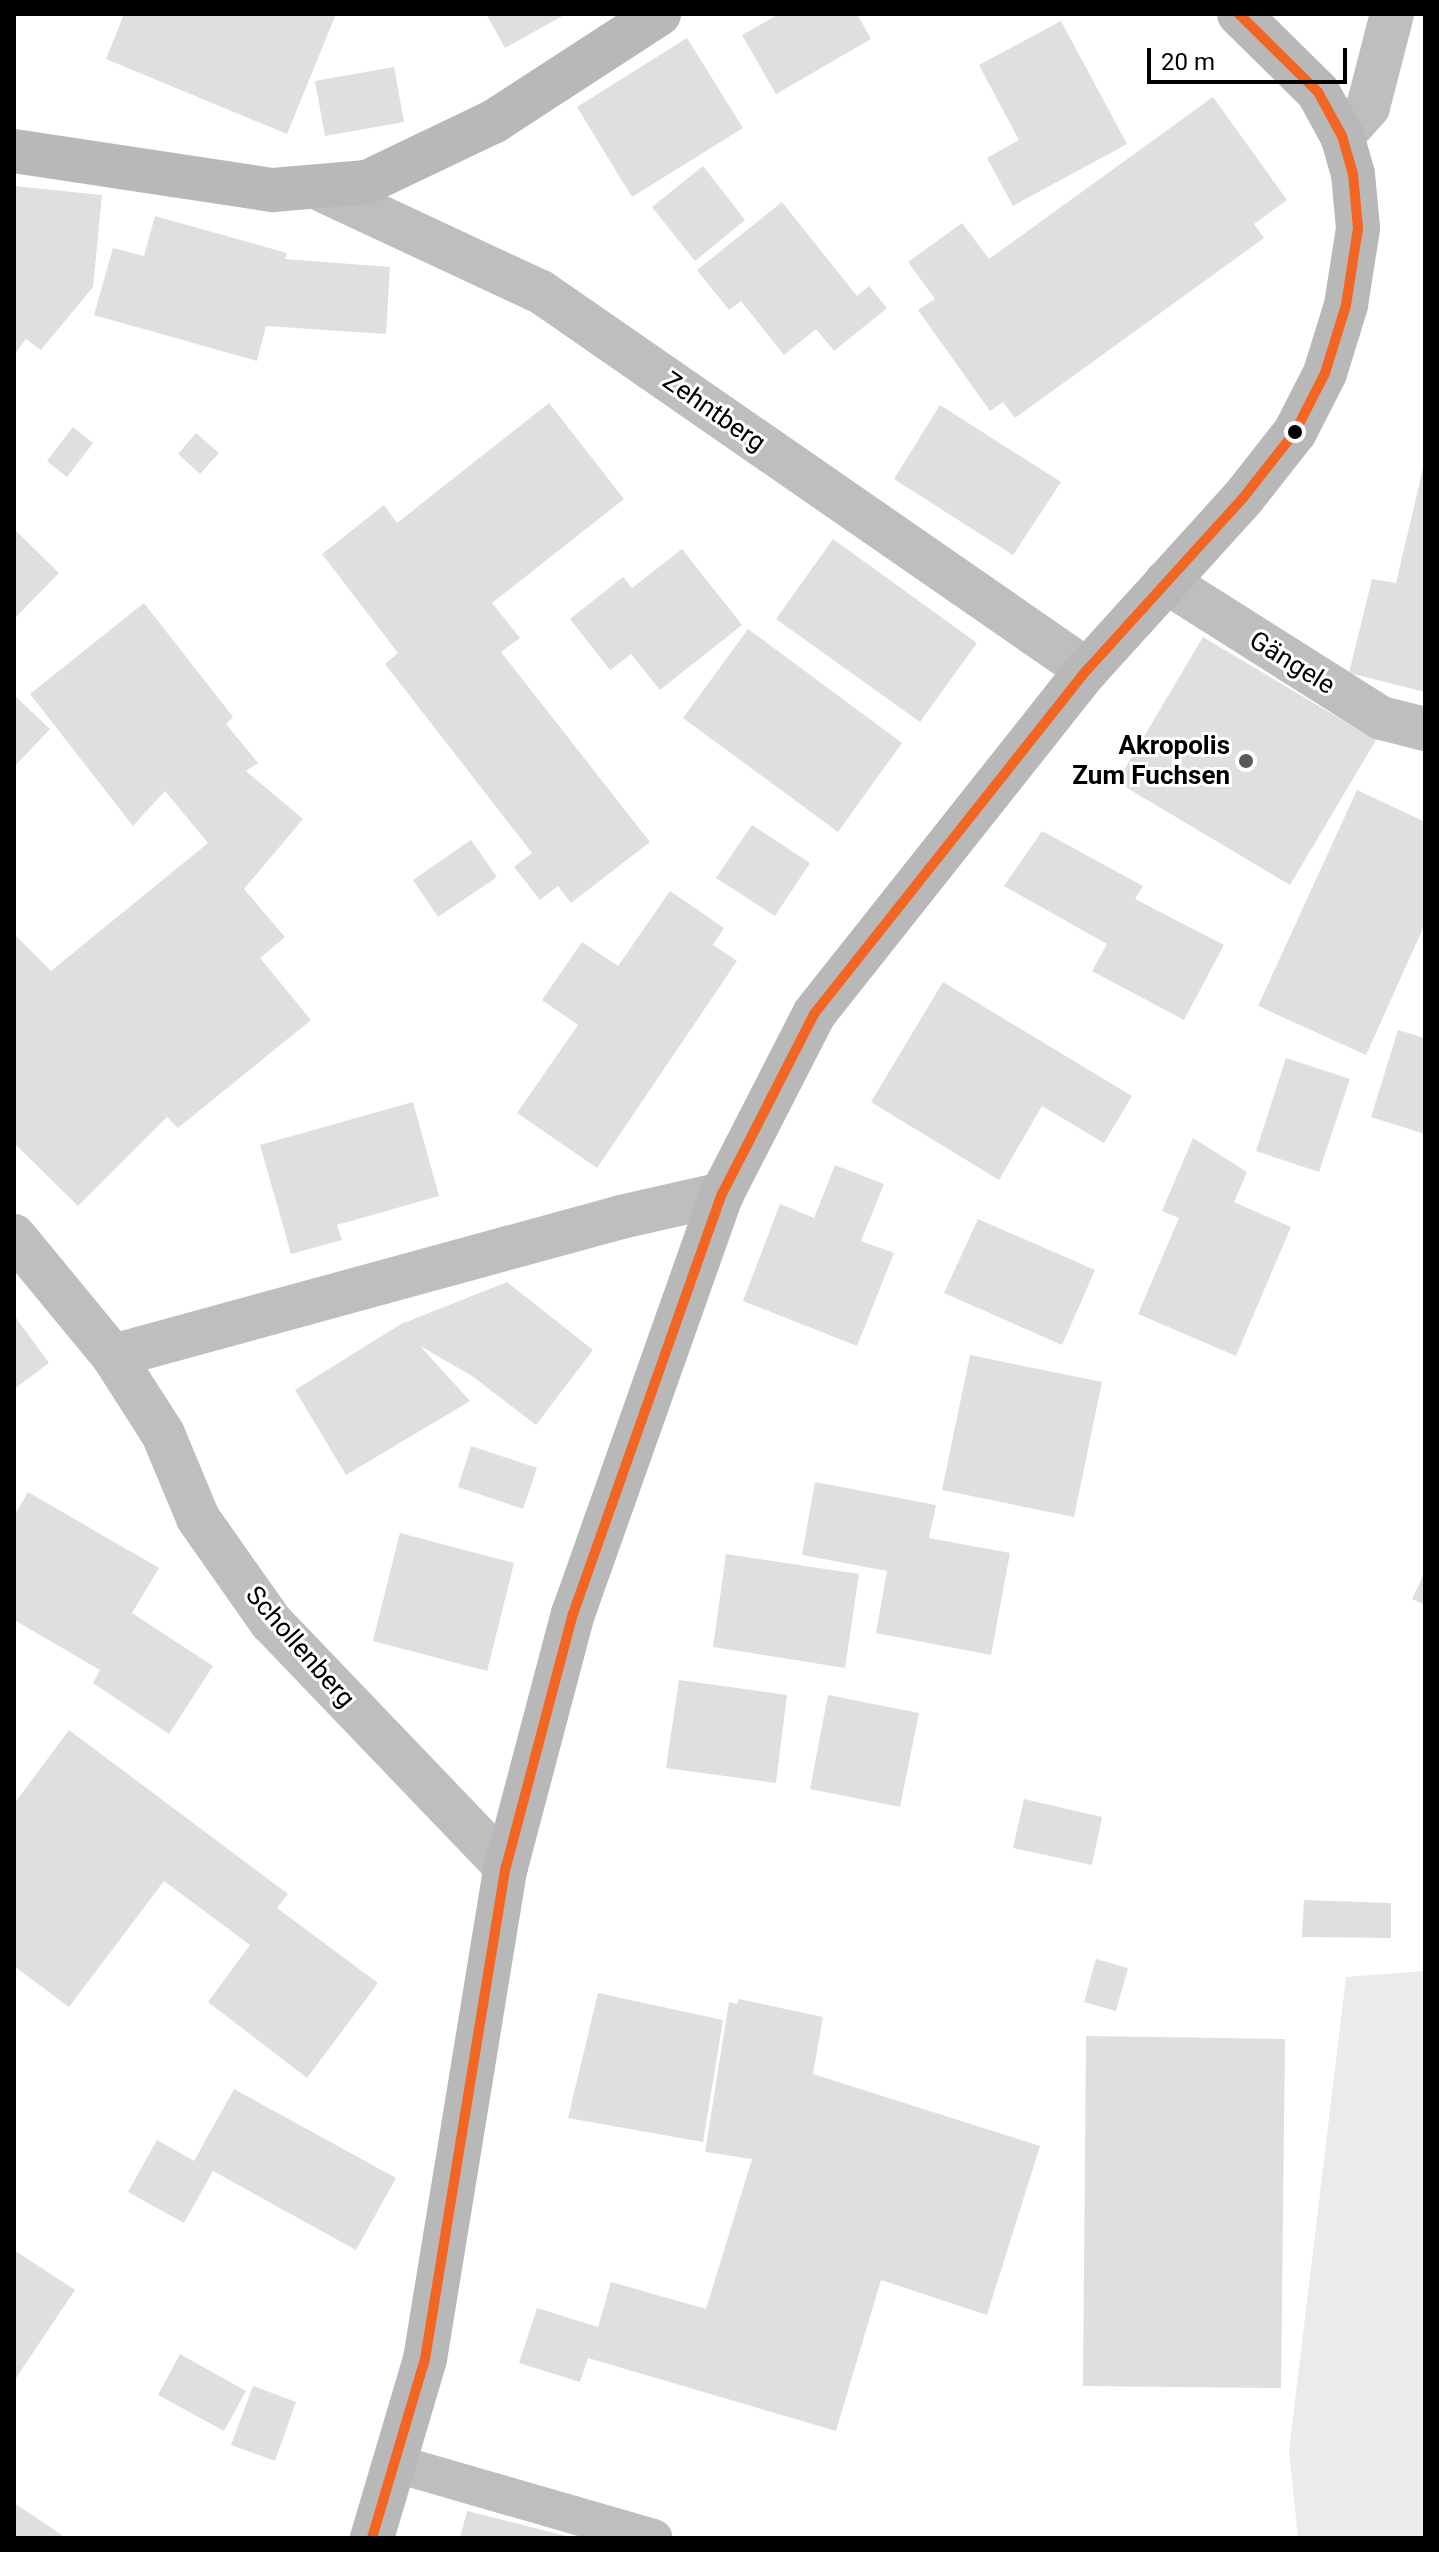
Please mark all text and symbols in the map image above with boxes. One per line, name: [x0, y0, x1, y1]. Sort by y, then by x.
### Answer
scale bar: [1151, 32, 1351, 82]
text: 20 m: [1161, 48, 1215, 76]
street label: Zehntberg: [657, 365, 771, 459]
unlabelled marker: [1287, 424, 1303, 440]
street label: Gängele: [1244, 625, 1340, 701]
place label: Akropolis Zum Fuchsen: [1072, 730, 1230, 792]
marker: Akropolis Zum Fuchsen: [1237, 752, 1255, 770]
street label: Schollenberg: [239, 1580, 361, 1714]

